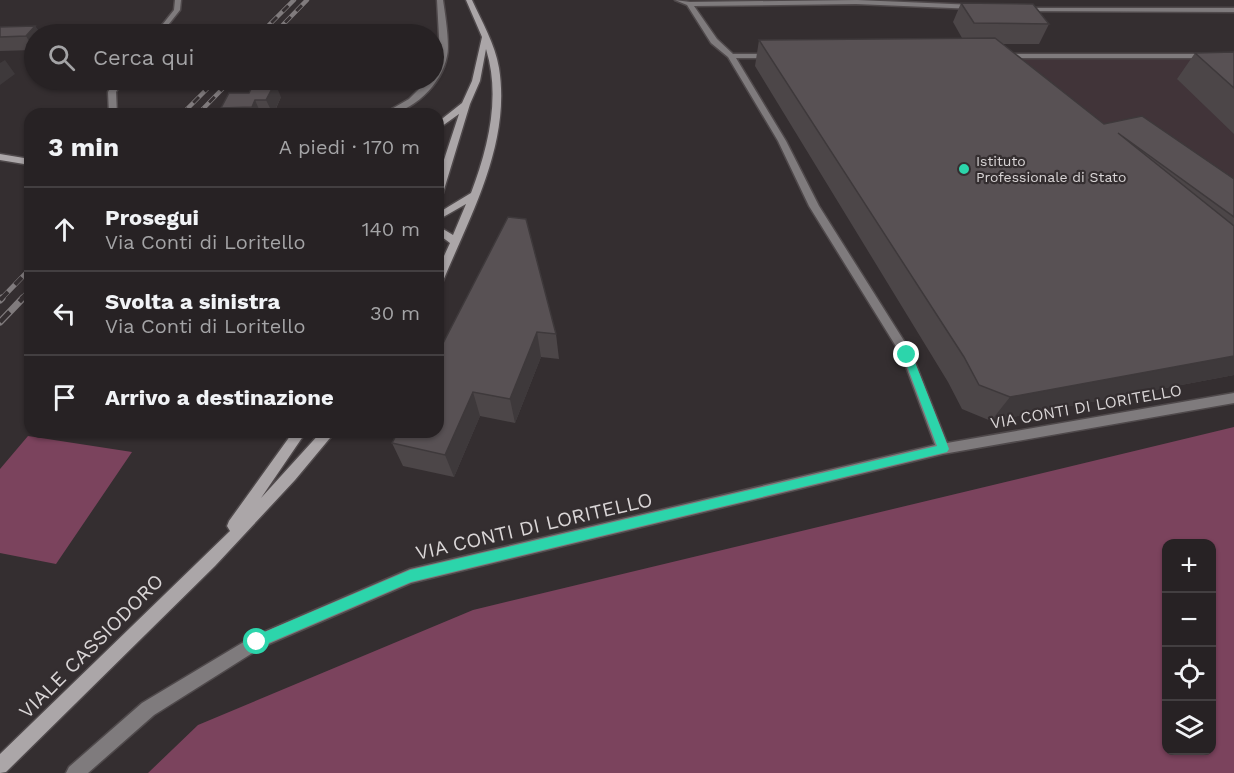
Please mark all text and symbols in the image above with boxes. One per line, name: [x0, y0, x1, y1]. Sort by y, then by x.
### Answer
search box: [24, 24, 444, 90]
icon: search: [45, 41, 78, 74]
text: Cerca qui: [93, 45, 194, 70]
text: 3 min: [48, 132, 119, 162]
text: A piedi · 170 m: [279, 135, 420, 159]
place label: Istituto Professionale di Stato: [976, 153, 1126, 185]
marker: Istituto Professionale di Stato: [957, 162, 971, 176]
text: Prosegui: [105, 205, 199, 230]
icon: ahead: [48, 213, 81, 246]
text: 140 m: [362, 217, 420, 241]
text: Via Conti di Loritello: [105, 230, 305, 254]
text: Svolta a sinistra: [105, 289, 280, 314]
icon: left: [48, 297, 81, 330]
text: 30 m: [370, 301, 420, 325]
text: Via Conti di Loritello: [105, 314, 305, 338]
route end: [893, 341, 919, 367]
street label: VIA CONTI DI LORITELLO: [989, 380, 1183, 433]
icon: arrive: [48, 381, 81, 414]
text: Arrivo a destinazione: [105, 385, 334, 410]
street label: VIA CONTI DI LORITELLO: [413, 487, 655, 565]
map controls: [1162, 539, 1216, 755]
button: +: [1162, 539, 1216, 593]
street label: VIALE CASSIODORO: [14, 569, 168, 723]
button: −: [1162, 593, 1216, 647]
route start: [243, 628, 269, 654]
button: locate: [1162, 647, 1216, 701]
button: layers: [1162, 701, 1216, 755]

